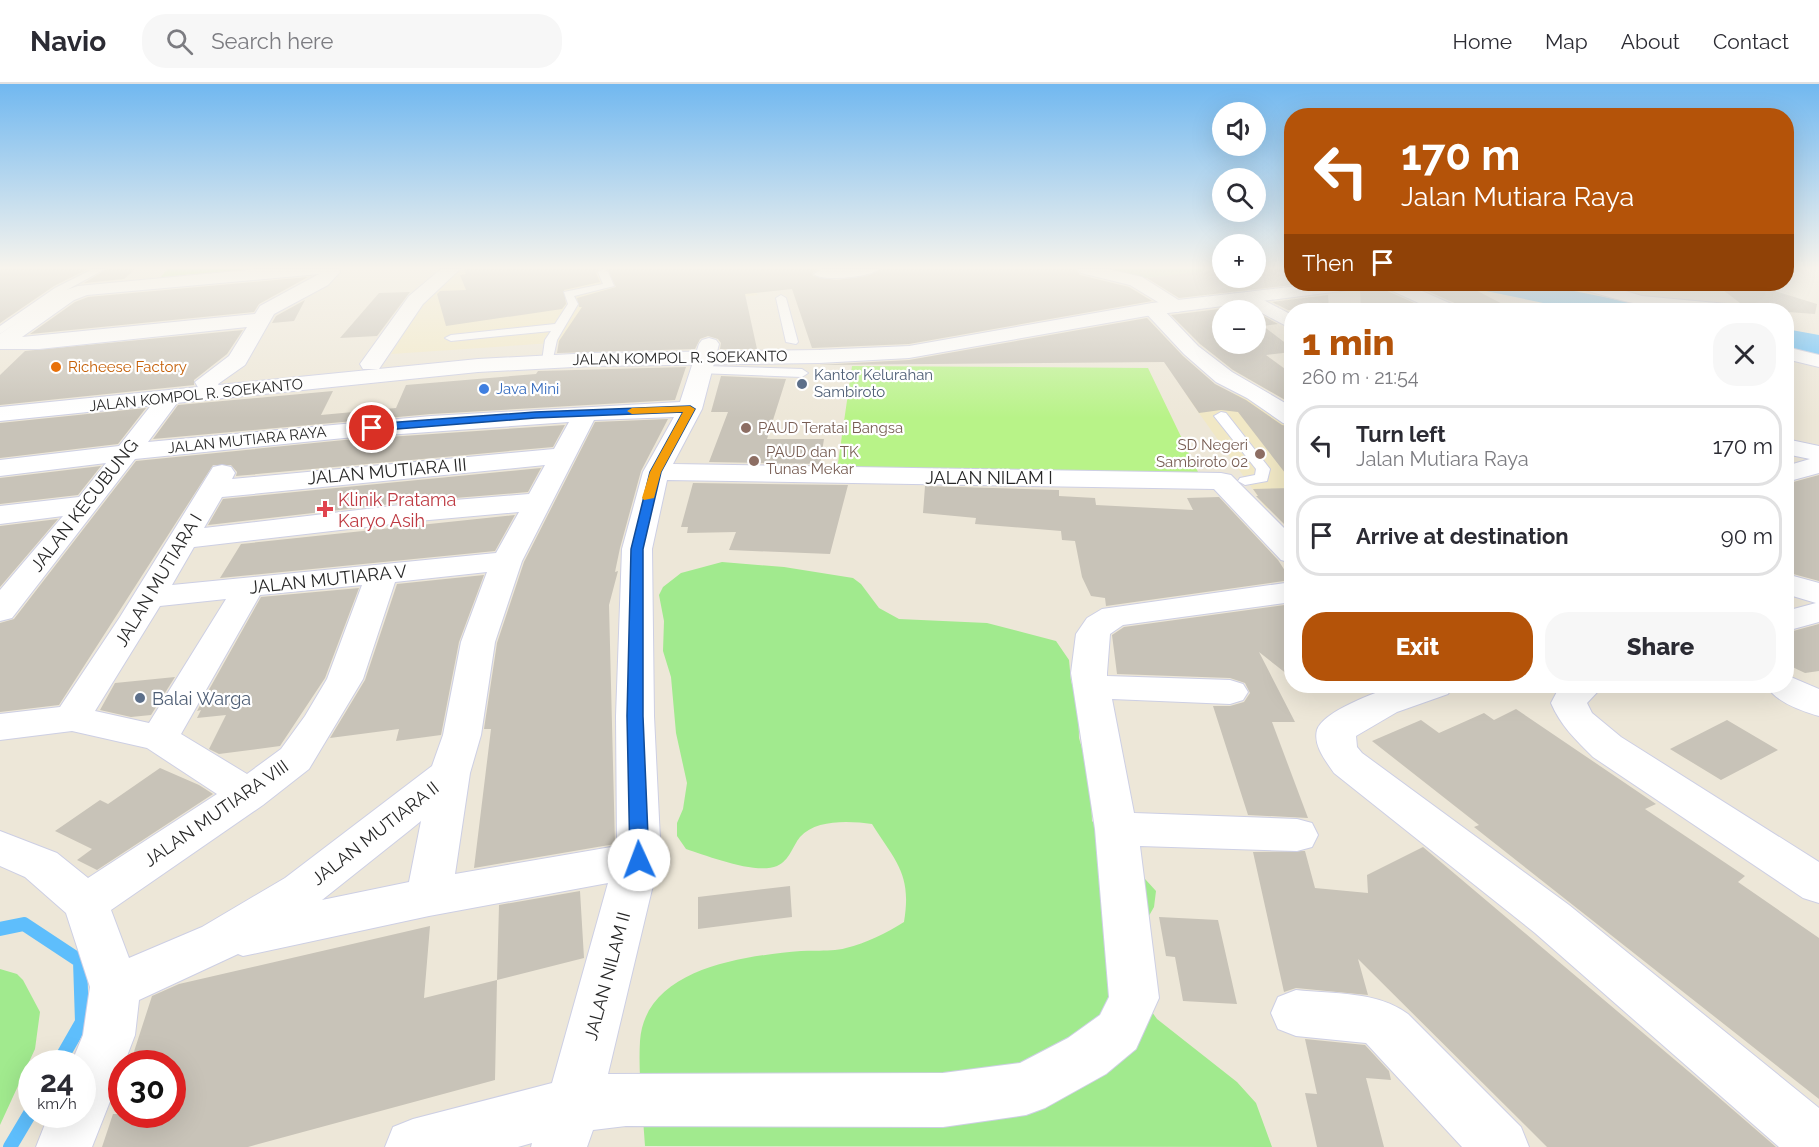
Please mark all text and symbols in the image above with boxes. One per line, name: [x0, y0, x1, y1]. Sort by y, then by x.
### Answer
search box: [142, 14, 562, 68]
text: Navio: [30, 25, 106, 58]
icon: search: [163, 25, 196, 58]
text: Search here: [211, 28, 333, 54]
text: Home: [1453, 29, 1512, 54]
text: Map: [1545, 29, 1588, 54]
text: About: [1621, 29, 1680, 54]
text: Contact: [1713, 29, 1789, 54]
map controls: [1212, 102, 1266, 354]
button: sound: [1212, 102, 1266, 156]
text: 170 m: [1401, 131, 1520, 180]
icon: left: [1302, 132, 1380, 210]
button: search: [1212, 168, 1266, 222]
text: Jalan Mutiara Raya: [1401, 181, 1634, 212]
button: +: [1212, 234, 1266, 288]
icon: arrive: [1366, 246, 1399, 279]
text: Then: [1302, 250, 1354, 276]
button: −: [1212, 300, 1266, 354]
text: 1 min: [1302, 321, 1394, 363]
button: close: [1713, 323, 1776, 386]
street label: JALAN KOMPOL R. SOEKANTO: [572, 347, 788, 369]
place label: Richeese Factory: [68, 358, 187, 376]
marker: Richeese Factory: [49, 360, 63, 374]
text: 260 m · 21:54: [1302, 365, 1419, 389]
place label: Kantor Kelurahan Sambiroto: [814, 366, 933, 401]
street label: JALAN KOMPOL R. SOEKANTO: [88, 375, 304, 415]
marker: Kantor Kelurahan Sambiroto: [795, 377, 809, 391]
place label: Java Mini: [496, 380, 559, 398]
marker: Java Mini: [477, 382, 491, 396]
pin: [346, 402, 397, 453]
icon: arrive: [355, 411, 388, 444]
place label: PAUD Teratai Bangsa: [758, 419, 903, 437]
marker: PAUD Teratai Bangsa: [739, 421, 753, 435]
text: Turn left: [1356, 421, 1446, 447]
street label: JALAN MUTIARA RAYA: [167, 423, 327, 457]
icon: left: [1305, 429, 1338, 462]
text: 170 m: [1713, 433, 1773, 459]
street label: JALAN KECUBUNG: [26, 435, 142, 575]
place label: SD Negeri Sambiroto 02: [1156, 436, 1248, 471]
place label: PAUD dan TK Tunas Mekar: [766, 443, 859, 478]
marker: SD Negeri Sambiroto 02: [1253, 447, 1267, 461]
text: Jalan Mutiara Raya: [1356, 447, 1529, 471]
street label: JALAN MUTIARA III: [306, 454, 468, 488]
marker: PAUD dan TK Tunas Mekar: [747, 454, 761, 468]
street label: JALAN NILAM I: [925, 467, 1053, 488]
place label: Klinik Pratama Karyo Asih: [338, 489, 456, 531]
marker: Klinik Pratama Karyo Asih: [316, 500, 334, 518]
street label: JALAN MUTIARA I: [110, 510, 206, 650]
icon: arrive: [1305, 519, 1338, 552]
text: Arrive at destination: [1356, 523, 1569, 549]
text: 90 m: [1721, 523, 1773, 549]
street label: JALAN MUTIARA V: [248, 560, 408, 598]
button: Exit: [1302, 612, 1533, 681]
button: Share: [1545, 612, 1776, 681]
place label: Balai Warga: [152, 688, 251, 709]
marker: Balai Warga: [133, 691, 147, 705]
street label: JALAN MUTIARA VIII: [140, 755, 292, 871]
street label: JALAN MUTIARA II: [307, 777, 443, 889]
position arrow: [607, 828, 671, 892]
street label: JALAN NILAM II: [580, 910, 634, 1042]
speed limit sign: 30: [108, 1050, 186, 1128]
text: 24: [40, 1064, 74, 1099]
text: km/h: [37, 1095, 77, 1113]

